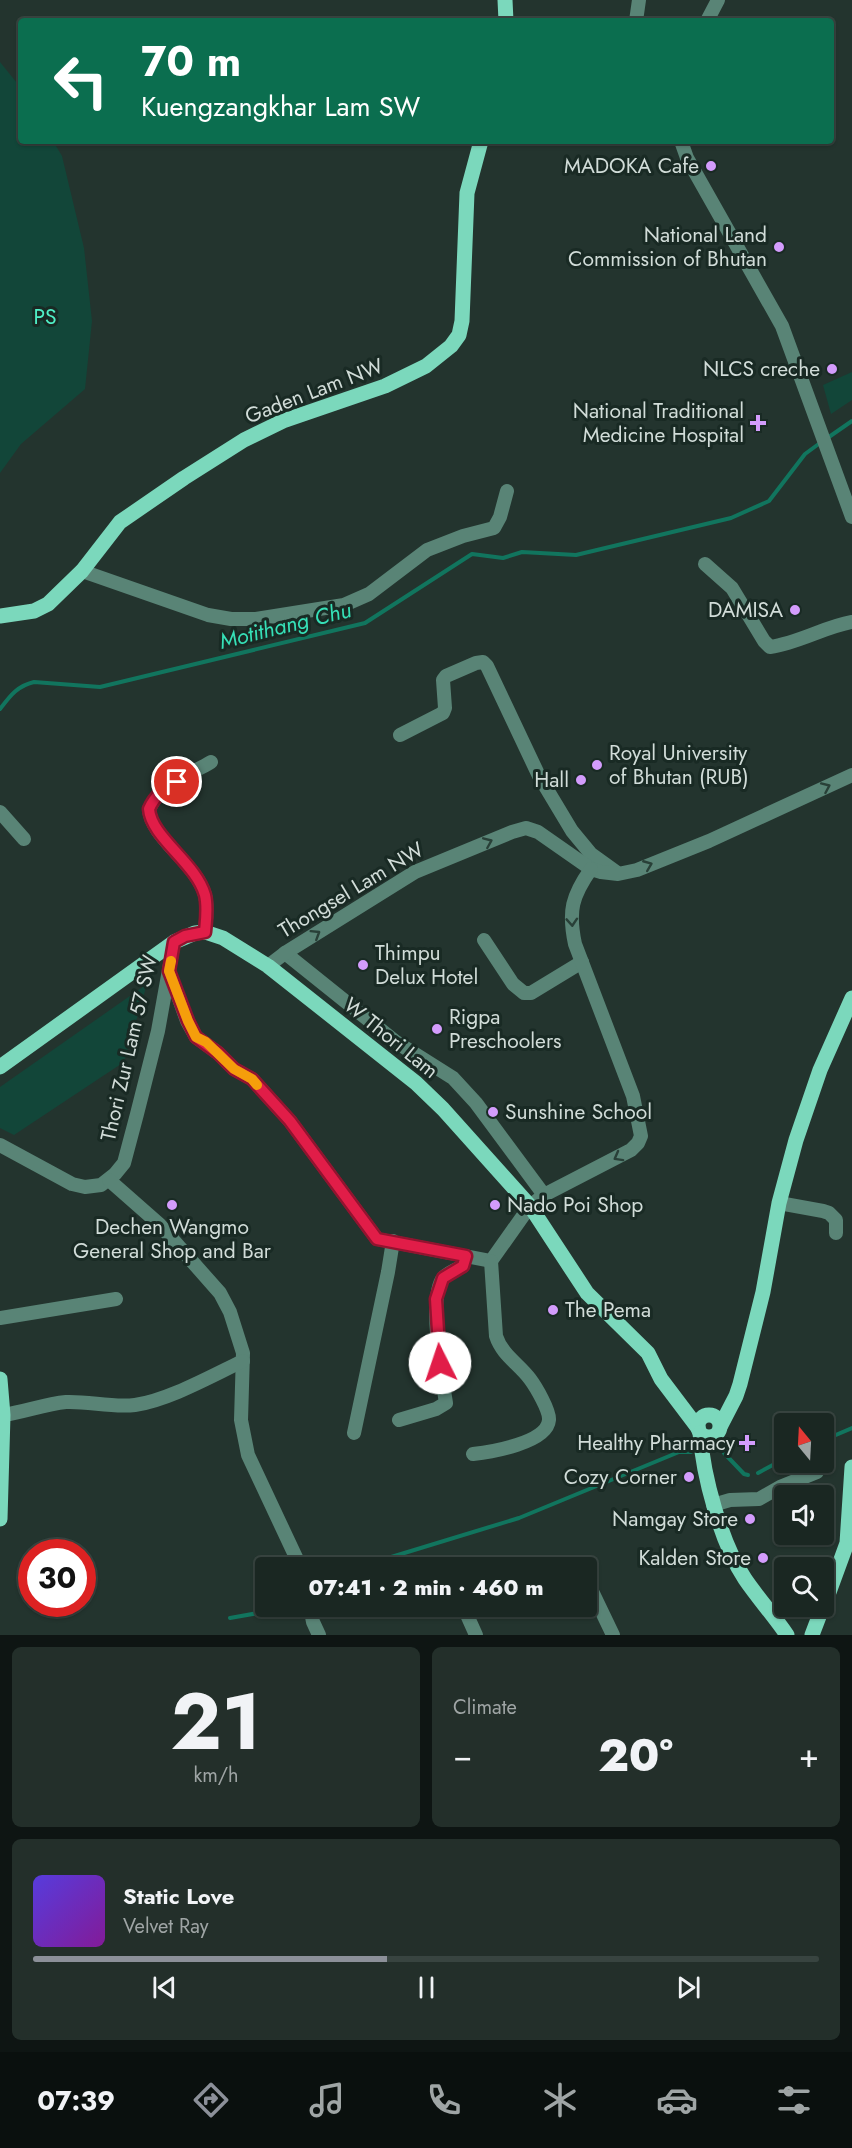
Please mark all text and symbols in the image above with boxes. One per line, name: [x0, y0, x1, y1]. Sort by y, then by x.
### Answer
text: 70 m: [141, 31, 241, 92]
icon: left: [42, 42, 120, 120]
text: Kuengzangkhar Lam SW: [141, 87, 420, 126]
place label: MADOKA Cafe: [564, 151, 699, 181]
marker: MADOKA Cafe: [704, 159, 718, 173]
place label: National Land Commission of Bhutan: [568, 220, 767, 274]
marker: National Land Commission of Bhutan: [772, 240, 786, 254]
park label: PS: [33, 302, 57, 332]
street label: Gaden Lam NW: [241, 351, 388, 431]
place label: NLCS creche: [703, 354, 820, 384]
marker: NLCS creche: [825, 362, 839, 376]
place label: National Traditional Medicine Hospital: [573, 396, 744, 450]
marker: National Traditional Medicine Hospital: [749, 414, 767, 432]
water label: Motithang Chu: [216, 593, 354, 657]
place label: DAMISA: [708, 595, 783, 625]
marker: DAMISA: [788, 603, 802, 617]
place label: Royal University of Bhutan (RUB): [609, 738, 749, 792]
pin: [151, 756, 202, 807]
marker: Royal University of Bhutan (RUB): [590, 758, 604, 772]
icon: arrive: [160, 765, 193, 798]
place label: Hall: [534, 765, 569, 795]
marker: Hall: [574, 773, 588, 787]
one-way arrow: [820, 782, 831, 794]
street label: Thongsel Lam NW: [273, 835, 430, 945]
one-way arrow: [481, 837, 492, 849]
one-way arrow: [642, 860, 653, 872]
one-way arrow: [565, 918, 578, 927]
one-way arrow: [310, 930, 321, 941]
place label: Thimpu Delux Hotel: [375, 938, 478, 992]
street label: Thori Zur Lam 57 SW: [93, 952, 165, 1144]
marker: Thimpu Delux Hotel: [356, 958, 370, 972]
street label: W Thori Lam: [337, 990, 445, 1086]
place label: Rigpa Preschoolers: [449, 1002, 562, 1056]
marker: Rigpa Preschoolers: [430, 1022, 444, 1036]
place label: Sunshine School: [505, 1097, 652, 1127]
marker: Sunshine School: [486, 1105, 500, 1119]
one-way arrow: [614, 1150, 625, 1161]
place label: Nado Poi Shop: [507, 1190, 643, 1220]
marker: Dechen Wangmo General Shop and Bar: [165, 1198, 179, 1212]
marker: Nado Poi Shop: [488, 1198, 502, 1212]
place label: Dechen Wangmo General Shop and Bar: [73, 1212, 272, 1266]
place label: The Pema: [565, 1295, 651, 1325]
marker: The Pema: [546, 1303, 560, 1317]
position arrow: [408, 1331, 472, 1395]
north arrow: [774, 1413, 834, 1473]
map controls: [774, 1413, 834, 1617]
place label: Healthy Pharmacy: [577, 1428, 736, 1458]
marker: Healthy Pharmacy: [740, 1436, 754, 1450]
place label: Cozy Corner: [564, 1462, 678, 1492]
marker: Cozy Corner: [682, 1470, 696, 1484]
button: sound: [774, 1485, 834, 1545]
place label: Namgay Store: [612, 1504, 738, 1534]
marker: Namgay Store: [743, 1512, 757, 1526]
speed limit sign: 30: [18, 1539, 96, 1617]
place label: Kalden Store: [638, 1543, 751, 1573]
marker: Kalden Store: [756, 1551, 770, 1565]
button: search: [774, 1557, 834, 1617]
text: 07:41 · 2 min · 460 m: [309, 1571, 543, 1603]
text: 21: [171, 1666, 261, 1778]
text: Climate: [453, 1693, 517, 1722]
text: 20°: [598, 1723, 673, 1788]
text: −: [453, 1732, 472, 1779]
text: +: [799, 1732, 819, 1779]
text: km/h: [193, 1761, 239, 1790]
text: Static Love: [123, 1880, 234, 1912]
text: Velvet Ray: [123, 1912, 209, 1941]
icon: previous: [148, 1971, 181, 2004]
icon: pause: [410, 1971, 443, 2004]
icon: next: [672, 1971, 705, 2004]
icon: directions: [190, 2079, 232, 2121]
icon: music: [306, 2079, 348, 2121]
icon: phone: [423, 2079, 465, 2121]
icon: climate: [539, 2079, 581, 2121]
icon: car: [656, 2079, 698, 2121]
icon: filters: [773, 2079, 815, 2121]
text: 07:39: [37, 2081, 115, 2120]

